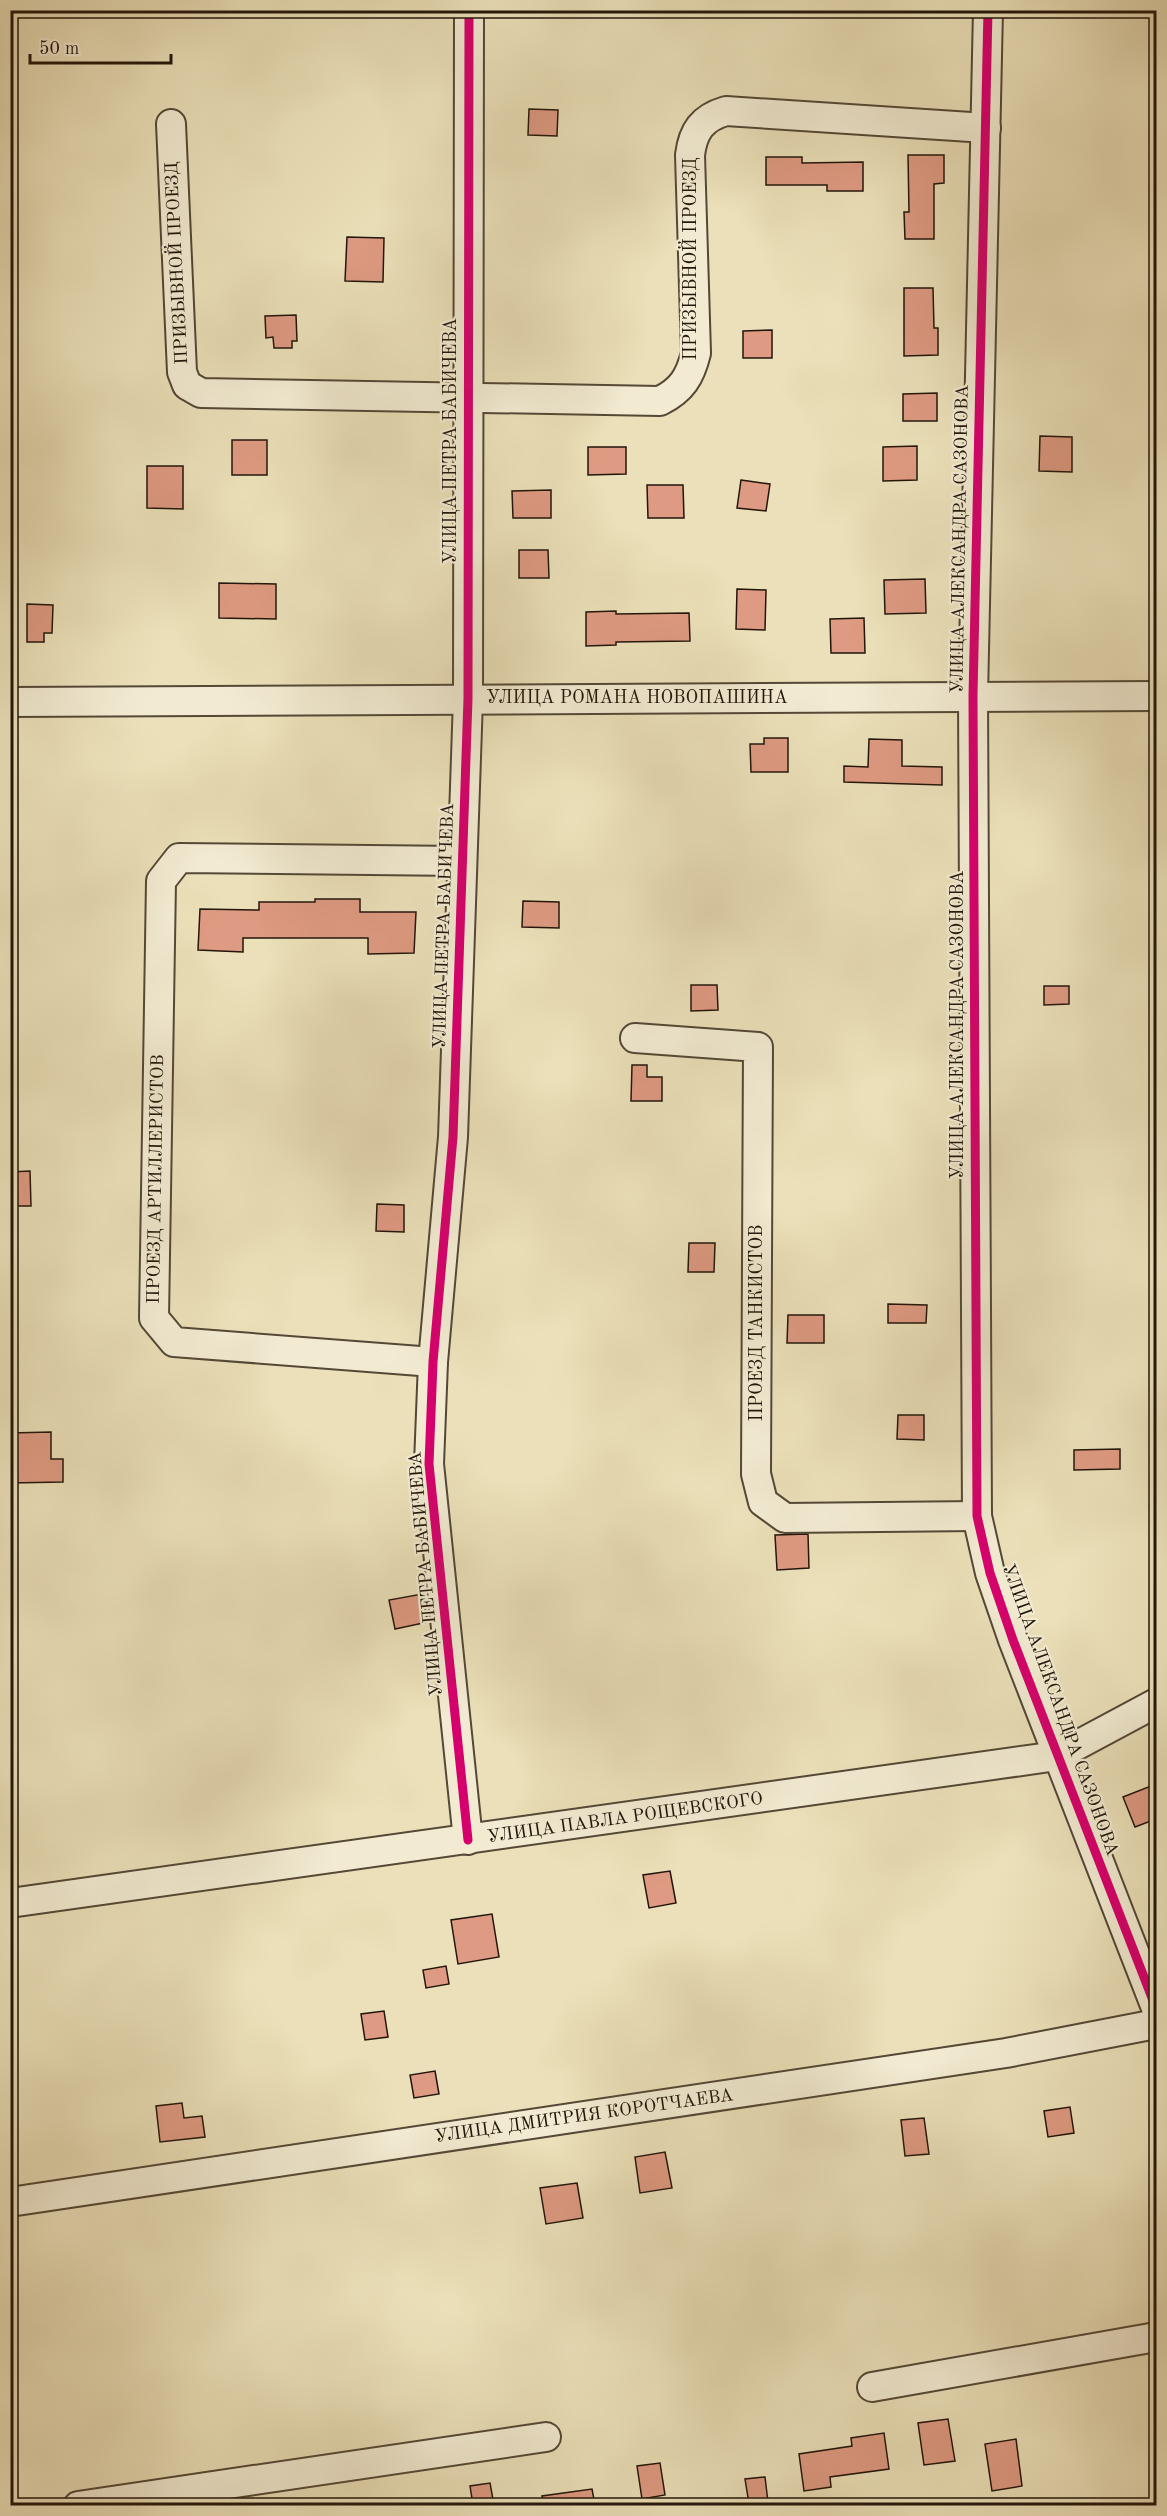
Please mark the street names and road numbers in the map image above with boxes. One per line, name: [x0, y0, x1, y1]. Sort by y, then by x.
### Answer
street label: ПРИЗЫВНОЙ ПРОЕЗД: [678, 157, 700, 361]
street label: ПРИЗЫВНОЙ ПРОЕЗД: [159, 161, 191, 365]
street label: УЛИЦА ПЕТРА БАБИЧЕВА: [442, 318, 460, 564]
street label: УЛИЦА АЛЕКСАНДРА САЗОНОВА: [948, 384, 972, 694]
street label: УЛИЦА РОМАНА НОВОПАШИНА: [486, 689, 788, 707]
street label: УЛИЦА ПЕТРА БАБИЧЕВА: [431, 803, 457, 1049]
street label: УЛИЦА АЛЕКСАНДРА САЗОНОВА: [949, 870, 967, 1179]
street label: ПРОЕЗД АРТИЛЛЕРИСТОВ: [145, 1054, 167, 1304]
street label: ПРОЕЗД ТАНКИСТОВ: [748, 1225, 766, 1421]
street label: УЛИЦА ПЕТРА БАБИЧЕВА: [406, 1450, 446, 1697]
street label: УЛИЦА АЛЕКСАНДРА САЗОНОВА: [999, 1562, 1121, 1858]
street label: УЛИЦА ПАВЛА РОЩЕВСКОГО: [486, 1790, 764, 1846]
street label: УЛИЦА ДМИТРИЯ КОРОТЧАЕВА: [434, 2086, 735, 2146]

